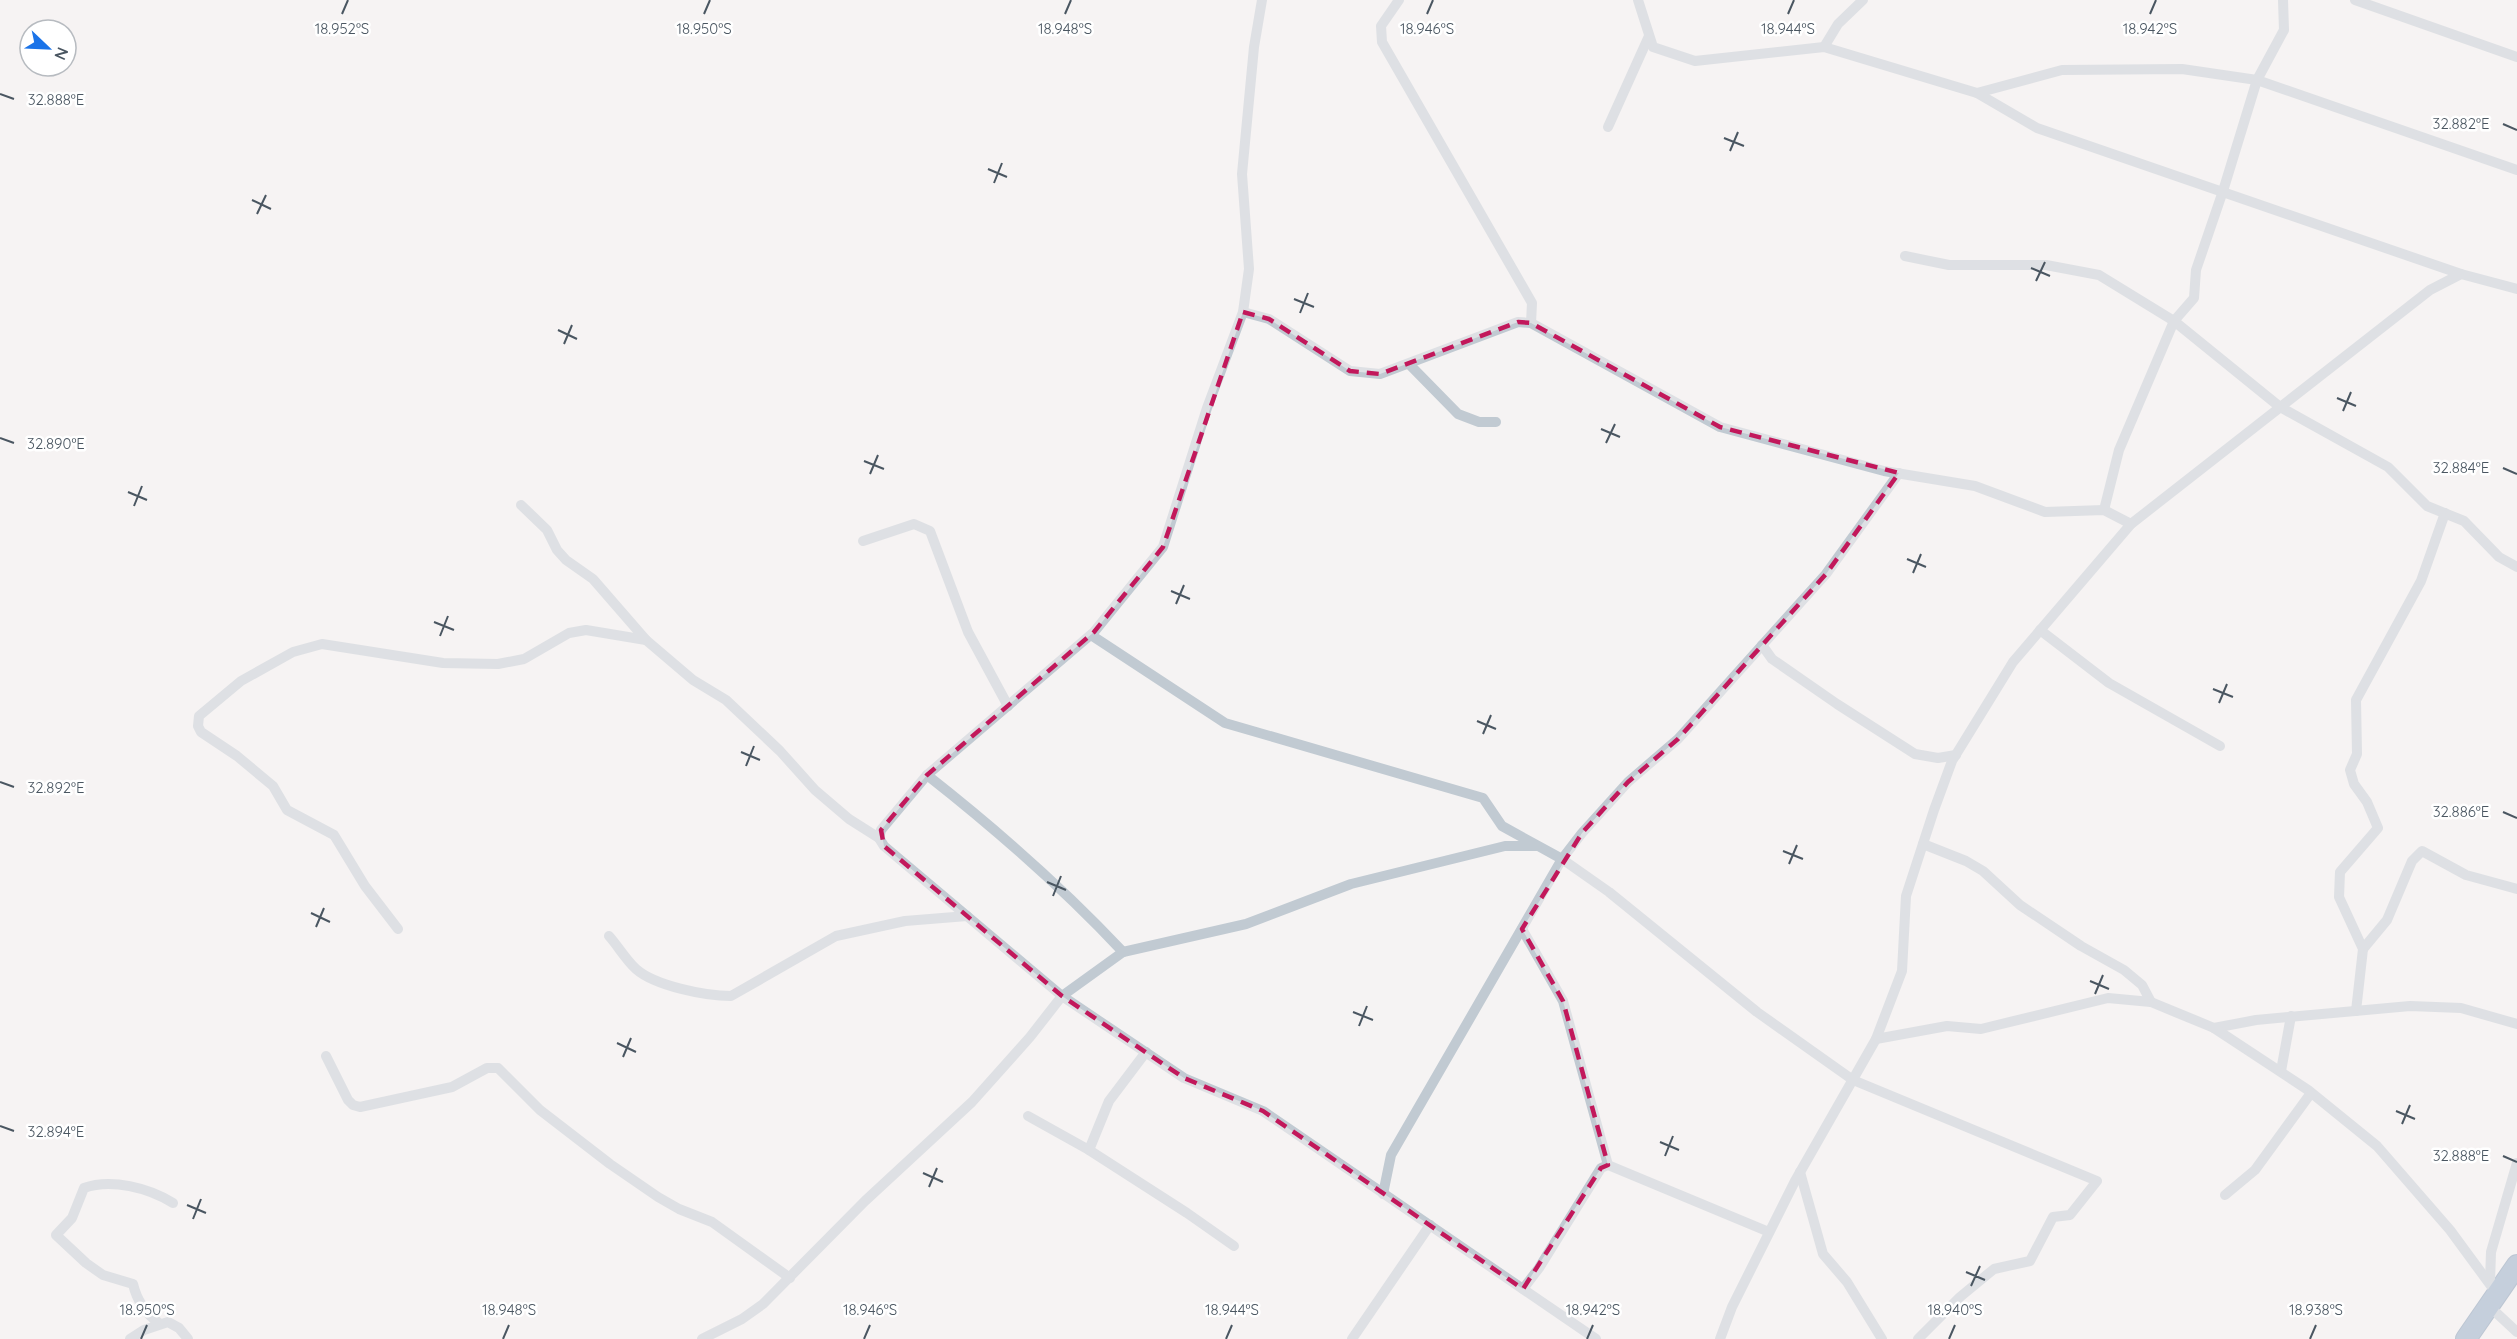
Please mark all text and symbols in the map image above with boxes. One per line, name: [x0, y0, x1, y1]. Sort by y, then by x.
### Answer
north arrow: [18, 18, 78, 78]
text: 18.952°S: [315, 19, 369, 38]
text: 18.950°S: [676, 19, 732, 38]
text: 18.948°S: [1038, 19, 1092, 38]
text: 18.946°S: [1400, 19, 1454, 38]
text: 18.944°S: [1761, 19, 1815, 38]
text: 18.942°S: [2123, 19, 2177, 38]
text: N: [50, 45, 73, 63]
text: 32.888°E: [28, 90, 84, 109]
text: 32.882°E: [2433, 114, 2489, 133]
text: 32.890°E: [27, 434, 85, 453]
text: 32.884°E: [2433, 458, 2489, 477]
text: 32.892°E: [27, 778, 85, 797]
text: 32.886°E: [2433, 802, 2489, 821]
text: 32.894°E: [28, 1122, 84, 1141]
text: 32.888°E: [2433, 1146, 2489, 1165]
text: 18.950°S: [119, 1300, 175, 1319]
text: 18.948°S: [482, 1300, 536, 1319]
text: 18.946°S: [843, 1300, 897, 1319]
text: 18.944°S: [1205, 1300, 1259, 1319]
text: 18.942°S: [1566, 1300, 1620, 1319]
text: 18.940°S: [1928, 1300, 1982, 1319]
text: 18.938°S: [2289, 1300, 2343, 1319]

